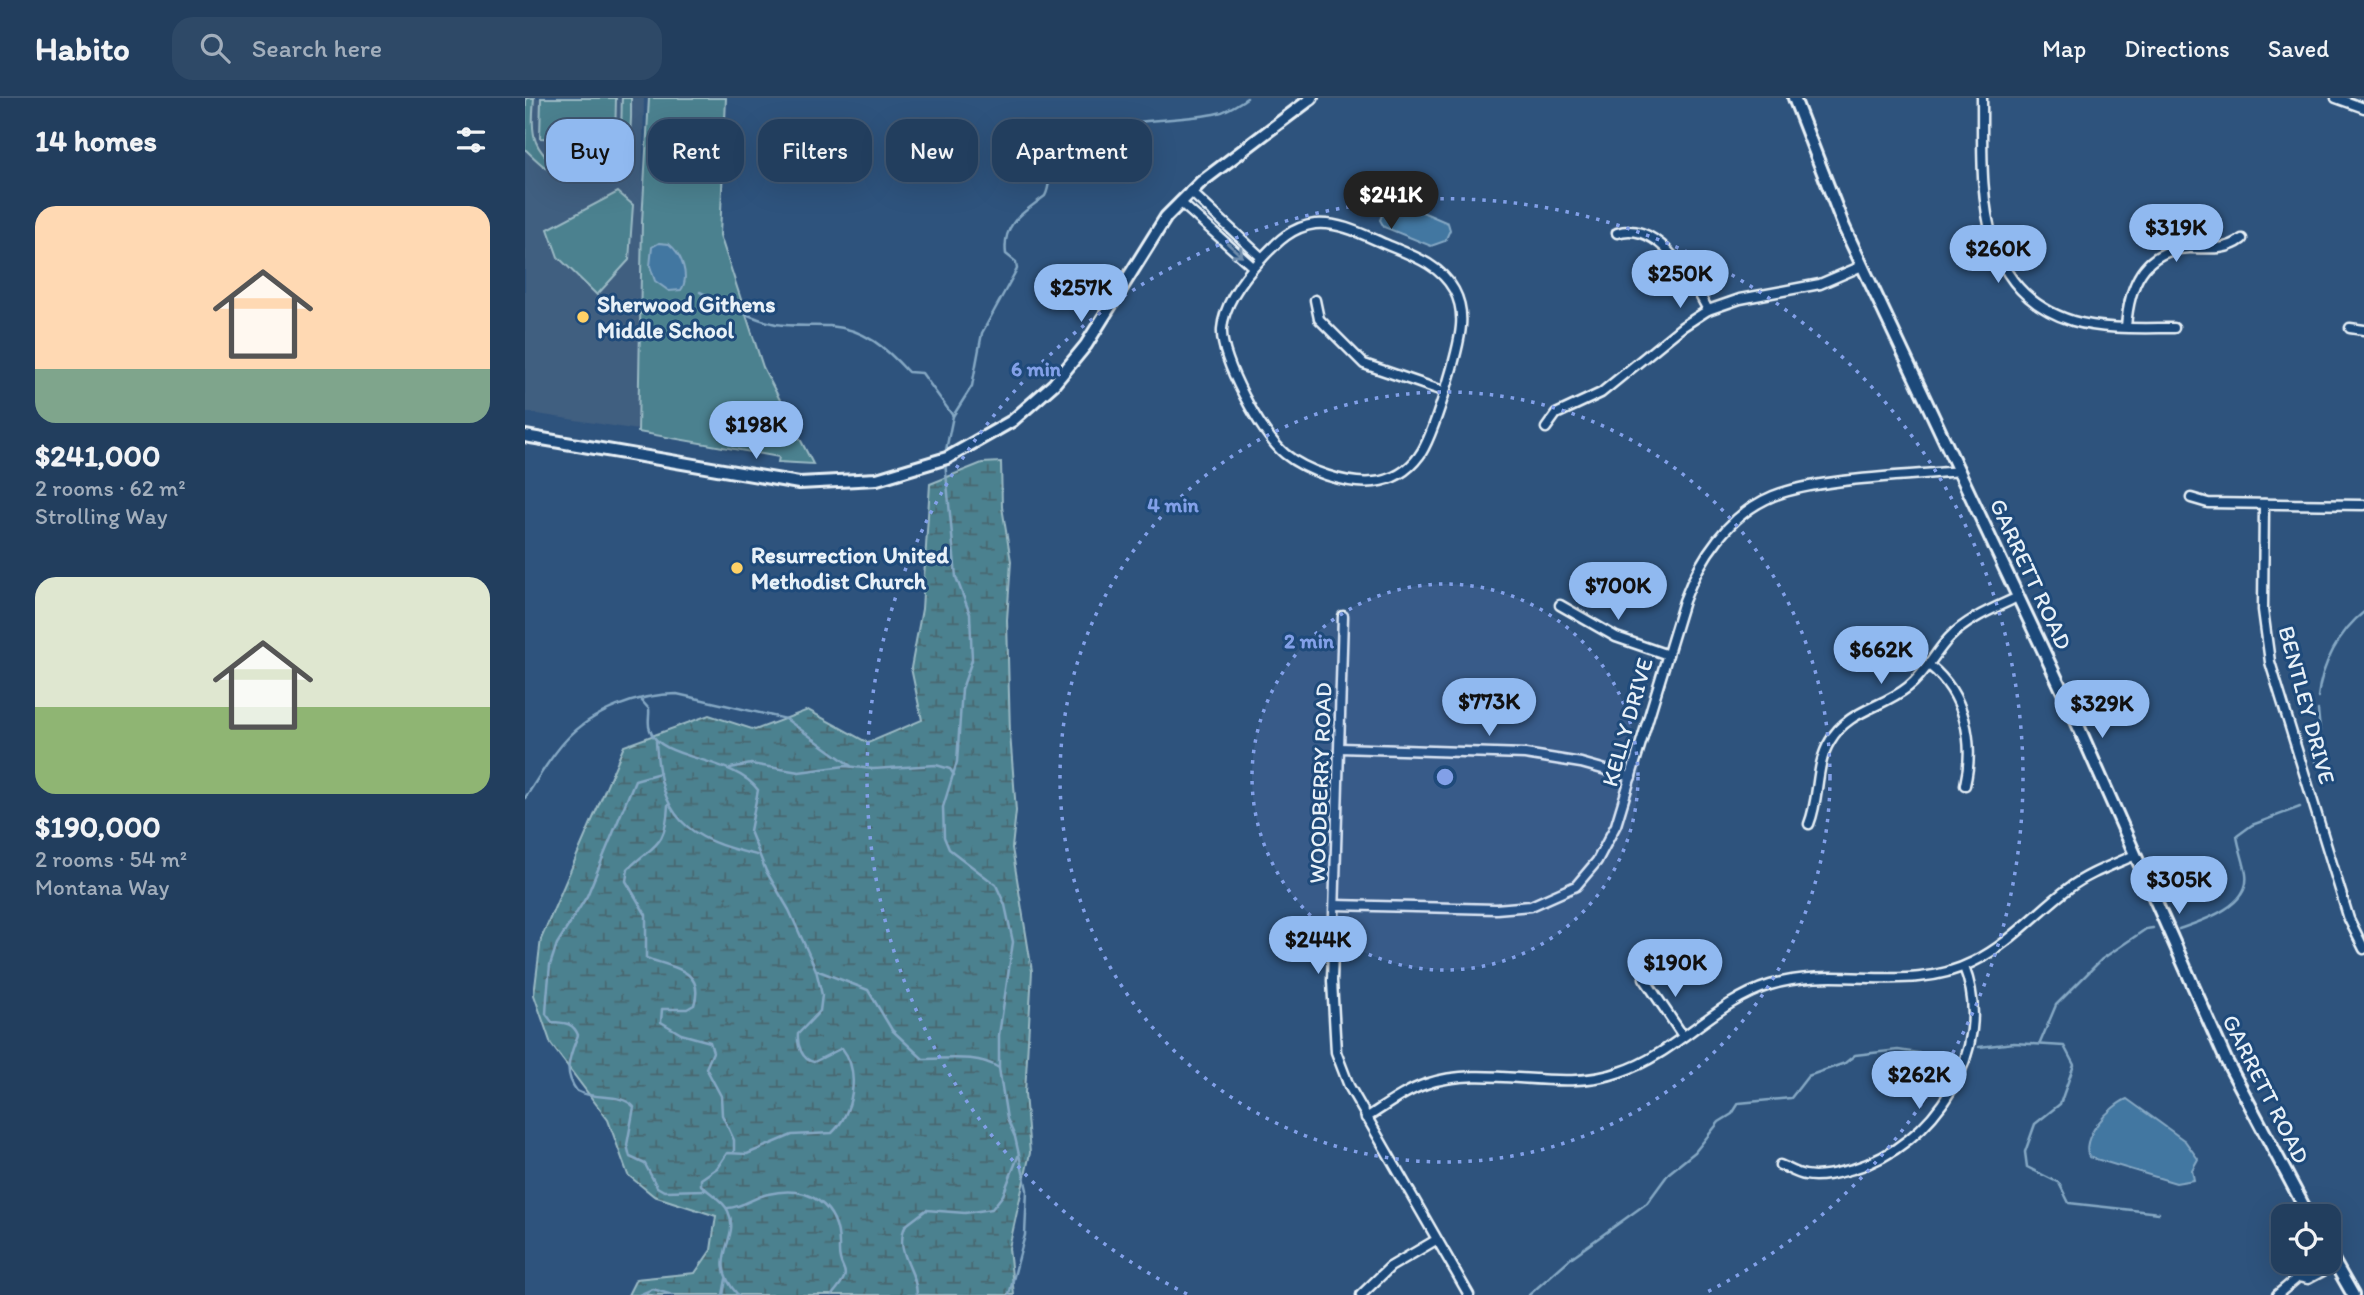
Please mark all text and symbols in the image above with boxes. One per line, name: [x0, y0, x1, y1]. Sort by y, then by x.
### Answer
search box: [172, 17, 662, 80]
text: Habito: [35, 29, 130, 68]
icon: search: [196, 29, 234, 67]
text: Search here: [252, 32, 382, 64]
text: Map: [2042, 34, 2086, 63]
text: Directions: [2124, 34, 2230, 63]
text: Saved: [2268, 34, 2329, 63]
chip: Buy: [546, 119, 634, 182]
chip: Rent: [648, 119, 744, 182]
chip: Filters: [758, 119, 872, 182]
chip: New: [886, 119, 978, 182]
chip: Apartment: [992, 119, 1152, 182]
icon: filters: [452, 121, 490, 159]
text: 14 homes: [35, 122, 157, 159]
pin: $241K: [1342, 172, 1440, 231]
text: $241K: [1360, 180, 1422, 208]
pin: $319K: [2127, 204, 2225, 264]
text: $319K: [2145, 213, 2207, 241]
pin: $260K: [1949, 226, 2047, 285]
text: $260K: [1966, 234, 2030, 262]
one-way arrow: [1226, 242, 1243, 259]
pin: $250K: [1631, 250, 1729, 310]
icon: home: [200, 251, 326, 377]
text: $250K: [1648, 259, 1712, 287]
pin: $257K: [1032, 264, 1130, 324]
text: $257K: [1050, 273, 1112, 301]
place label: Sherwood Githens Middle School: [597, 290, 776, 344]
marker: Sherwood Githens Middle School: [575, 309, 591, 325]
text: 6 min: [1011, 356, 1062, 381]
pin: $198K: [707, 402, 805, 461]
text: $198K: [725, 410, 787, 438]
text: $241,000: [35, 437, 161, 474]
text: 2 rooms · 62 m²: [35, 474, 186, 502]
text: 4 min: [1147, 492, 1200, 517]
street label: GARRETT ROAD: [1984, 494, 2078, 654]
text: Strolling Way: [35, 502, 168, 530]
place label: Resurrection United Methodist Church: [751, 541, 949, 595]
marker: Resurrection United Methodist Church: [729, 560, 745, 576]
pin: $700K: [1569, 562, 1667, 622]
text: $700K: [1585, 571, 1651, 599]
icon: home: [200, 622, 326, 748]
street label: BENTLEY DRIVE: [2272, 623, 2342, 787]
pin: $662K: [1832, 626, 1930, 686]
text: 2 min: [1284, 628, 1335, 653]
text: $662K: [1850, 635, 1912, 663]
street label: KELLY DRIVE: [1595, 654, 1659, 790]
pin: $773K: [1440, 678, 1538, 738]
pin: $329K: [2053, 680, 2151, 740]
street label: WOODBERRY ROAD: [1302, 682, 1338, 884]
text: $773K: [1458, 687, 1520, 715]
text: $329K: [2070, 689, 2134, 717]
centre of rings: [1433, 765, 1457, 789]
text: $190,000: [35, 808, 161, 845]
text: 2 rooms · 54 m²: [35, 845, 187, 873]
pin: $305K: [2130, 856, 2228, 916]
text: $305K: [2146, 865, 2212, 893]
text: Montana Way: [35, 873, 169, 901]
pin: $244K: [1269, 916, 1367, 976]
text: $244K: [1285, 925, 1351, 953]
pin: $190K: [1626, 940, 1724, 999]
text: $190K: [1643, 948, 1707, 976]
street label: GARRETT ROAD: [2216, 1010, 2316, 1168]
pin: $262K: [1870, 1052, 1968, 1111]
text: $262K: [1888, 1060, 1950, 1088]
map controls: [2271, 1204, 2341, 1274]
button: locate: [2271, 1204, 2341, 1274]

